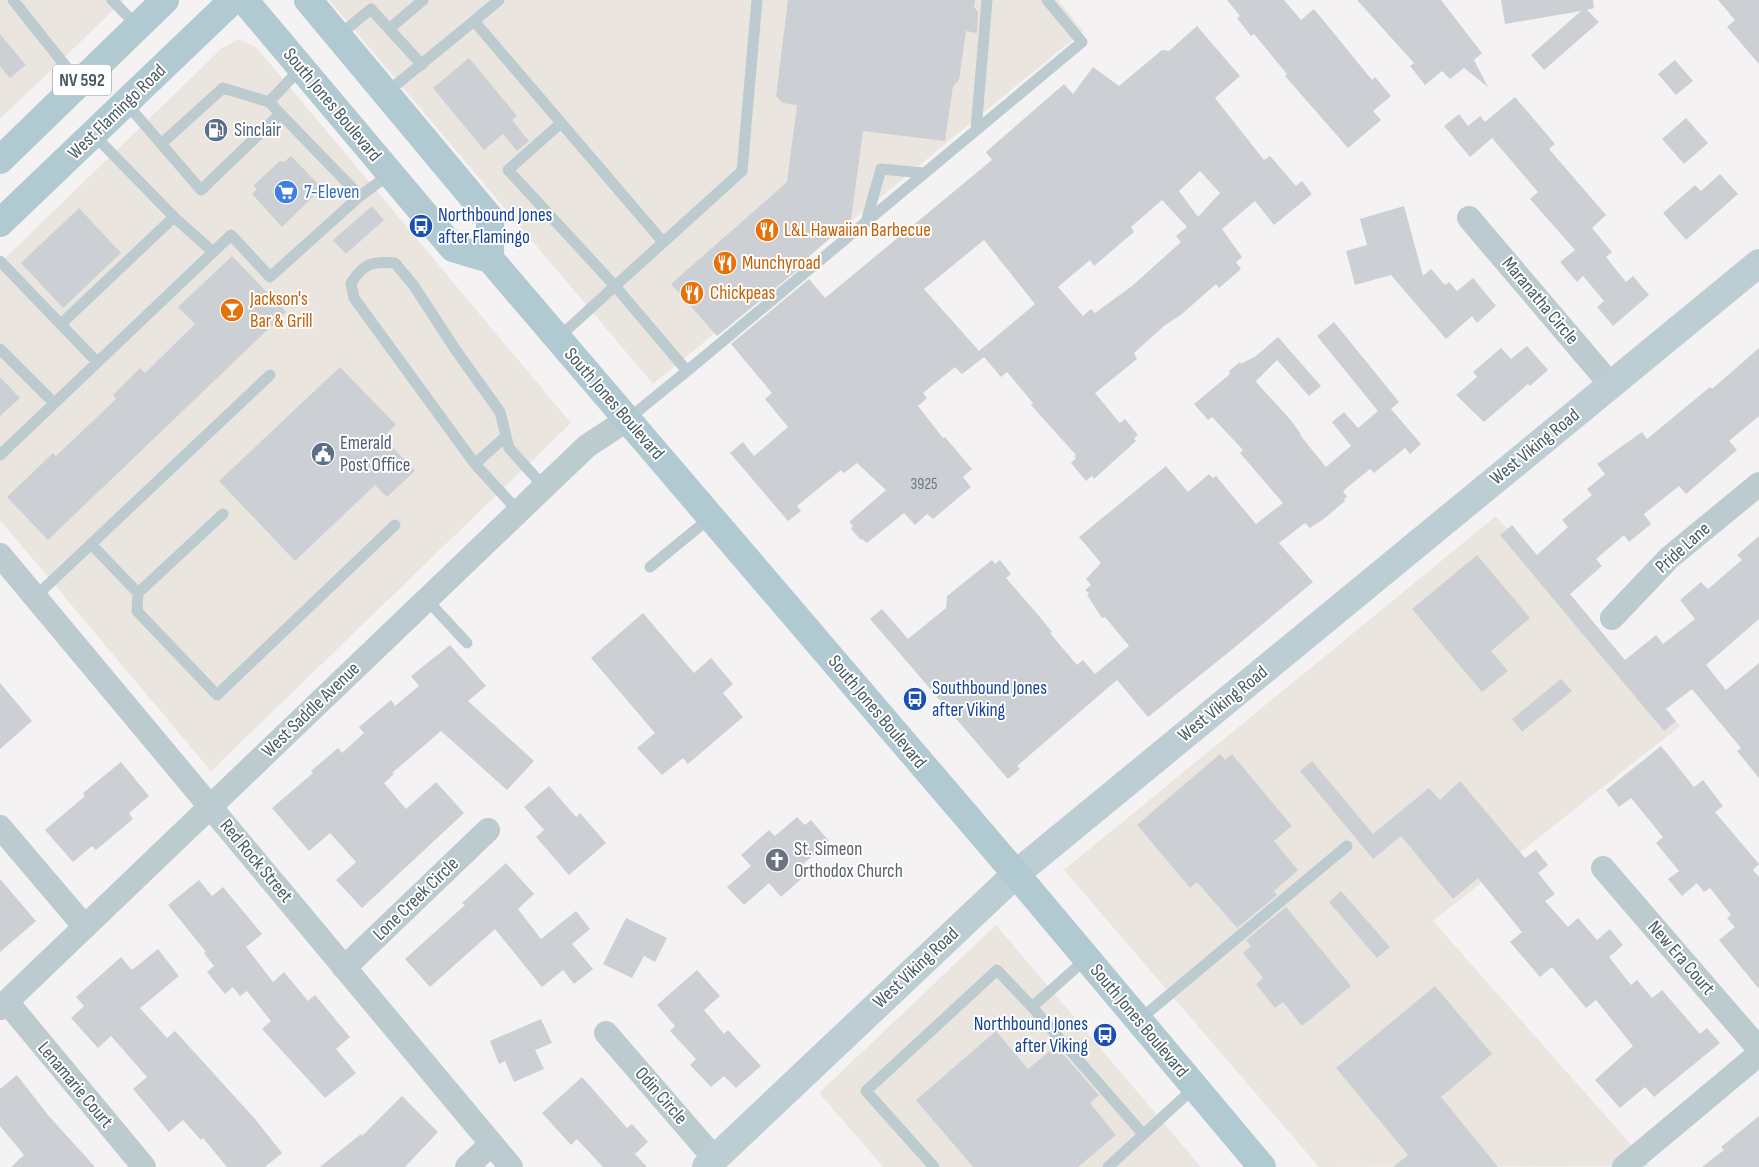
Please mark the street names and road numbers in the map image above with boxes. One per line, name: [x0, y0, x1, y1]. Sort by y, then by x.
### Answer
street label: South Jones Boulevard: [278, 44, 386, 166]
street label: West Flamingo Road: [63, 60, 171, 164]
road number: NV 592: [53, 64, 111, 96]
street label: Maranatha Circle: [1497, 252, 1583, 350]
street label: South Jones Boulevard: [559, 343, 669, 465]
street label: West Viking Road: [1486, 404, 1584, 490]
street label: Pride Lane: [1651, 517, 1715, 579]
street label: South Jones Boulevard: [823, 651, 931, 773]
street label: West Saddle Avenue: [257, 658, 365, 762]
street label: West Viking Road: [1174, 661, 1272, 747]
street label: Red Rock Street: [215, 815, 298, 907]
street label: Lone Creek Circle: [368, 853, 464, 945]
street label: New Era Court: [1643, 916, 1720, 1000]
street label: West Viking Road: [868, 923, 964, 1013]
street label: South Jones Boulevard: [1085, 960, 1193, 1082]
street label: Lenamarie Court: [32, 1037, 118, 1133]
street label: Odin Circle: [630, 1063, 692, 1129]

